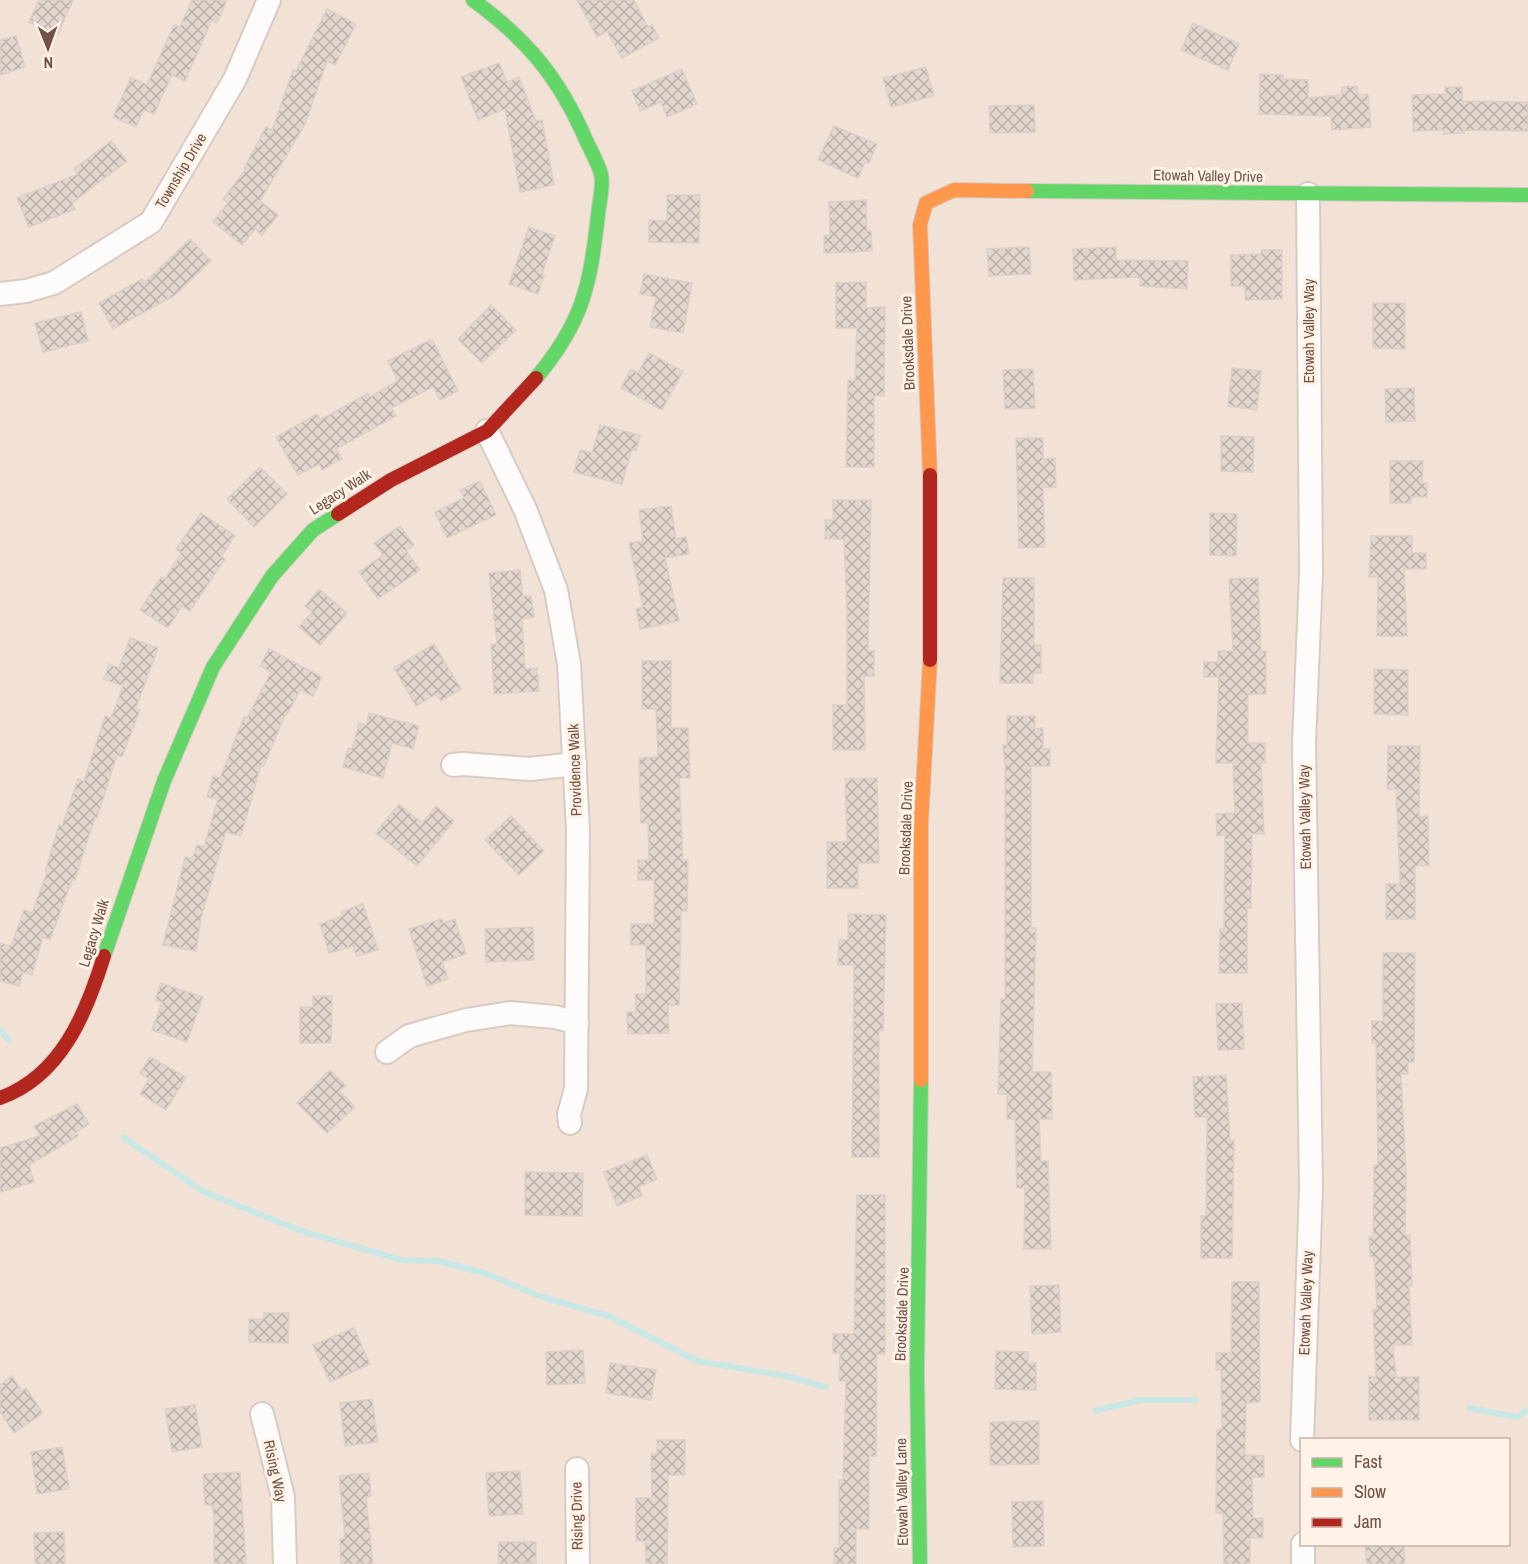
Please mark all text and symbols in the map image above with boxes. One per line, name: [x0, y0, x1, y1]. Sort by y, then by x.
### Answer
north arrow: [18, 18, 78, 78]
text: N: [43, 52, 53, 74]
street label: Township Drive: [150, 129, 211, 212]
street label: Etowah Valley Drive: [1153, 164, 1263, 187]
street label: Etowah Valley Way: [1298, 278, 1319, 383]
street label: Brooksdale Drive: [895, 295, 920, 391]
street label: Legacy Walk: [305, 463, 375, 519]
street label: Providence Walk: [562, 723, 587, 817]
street label: Etowah Valley Way: [1293, 764, 1316, 869]
street label: Brooksdale Drive: [893, 780, 918, 875]
street label: Legacy Walk: [73, 896, 114, 969]
street label: Etowah Valley Way: [1293, 1250, 1318, 1356]
street label: Brooksdale Drive: [889, 1266, 914, 1361]
street label: Rising Way: [259, 1438, 292, 1505]
street label: Etowah Valley Lane: [890, 1438, 913, 1546]
legend: [1300, 1438, 1510, 1546]
text: Fast: [1354, 1449, 1382, 1474]
text: Slow: [1354, 1479, 1386, 1504]
street label: Rising Drive: [565, 1481, 588, 1550]
text: Jam: [1354, 1509, 1382, 1534]

